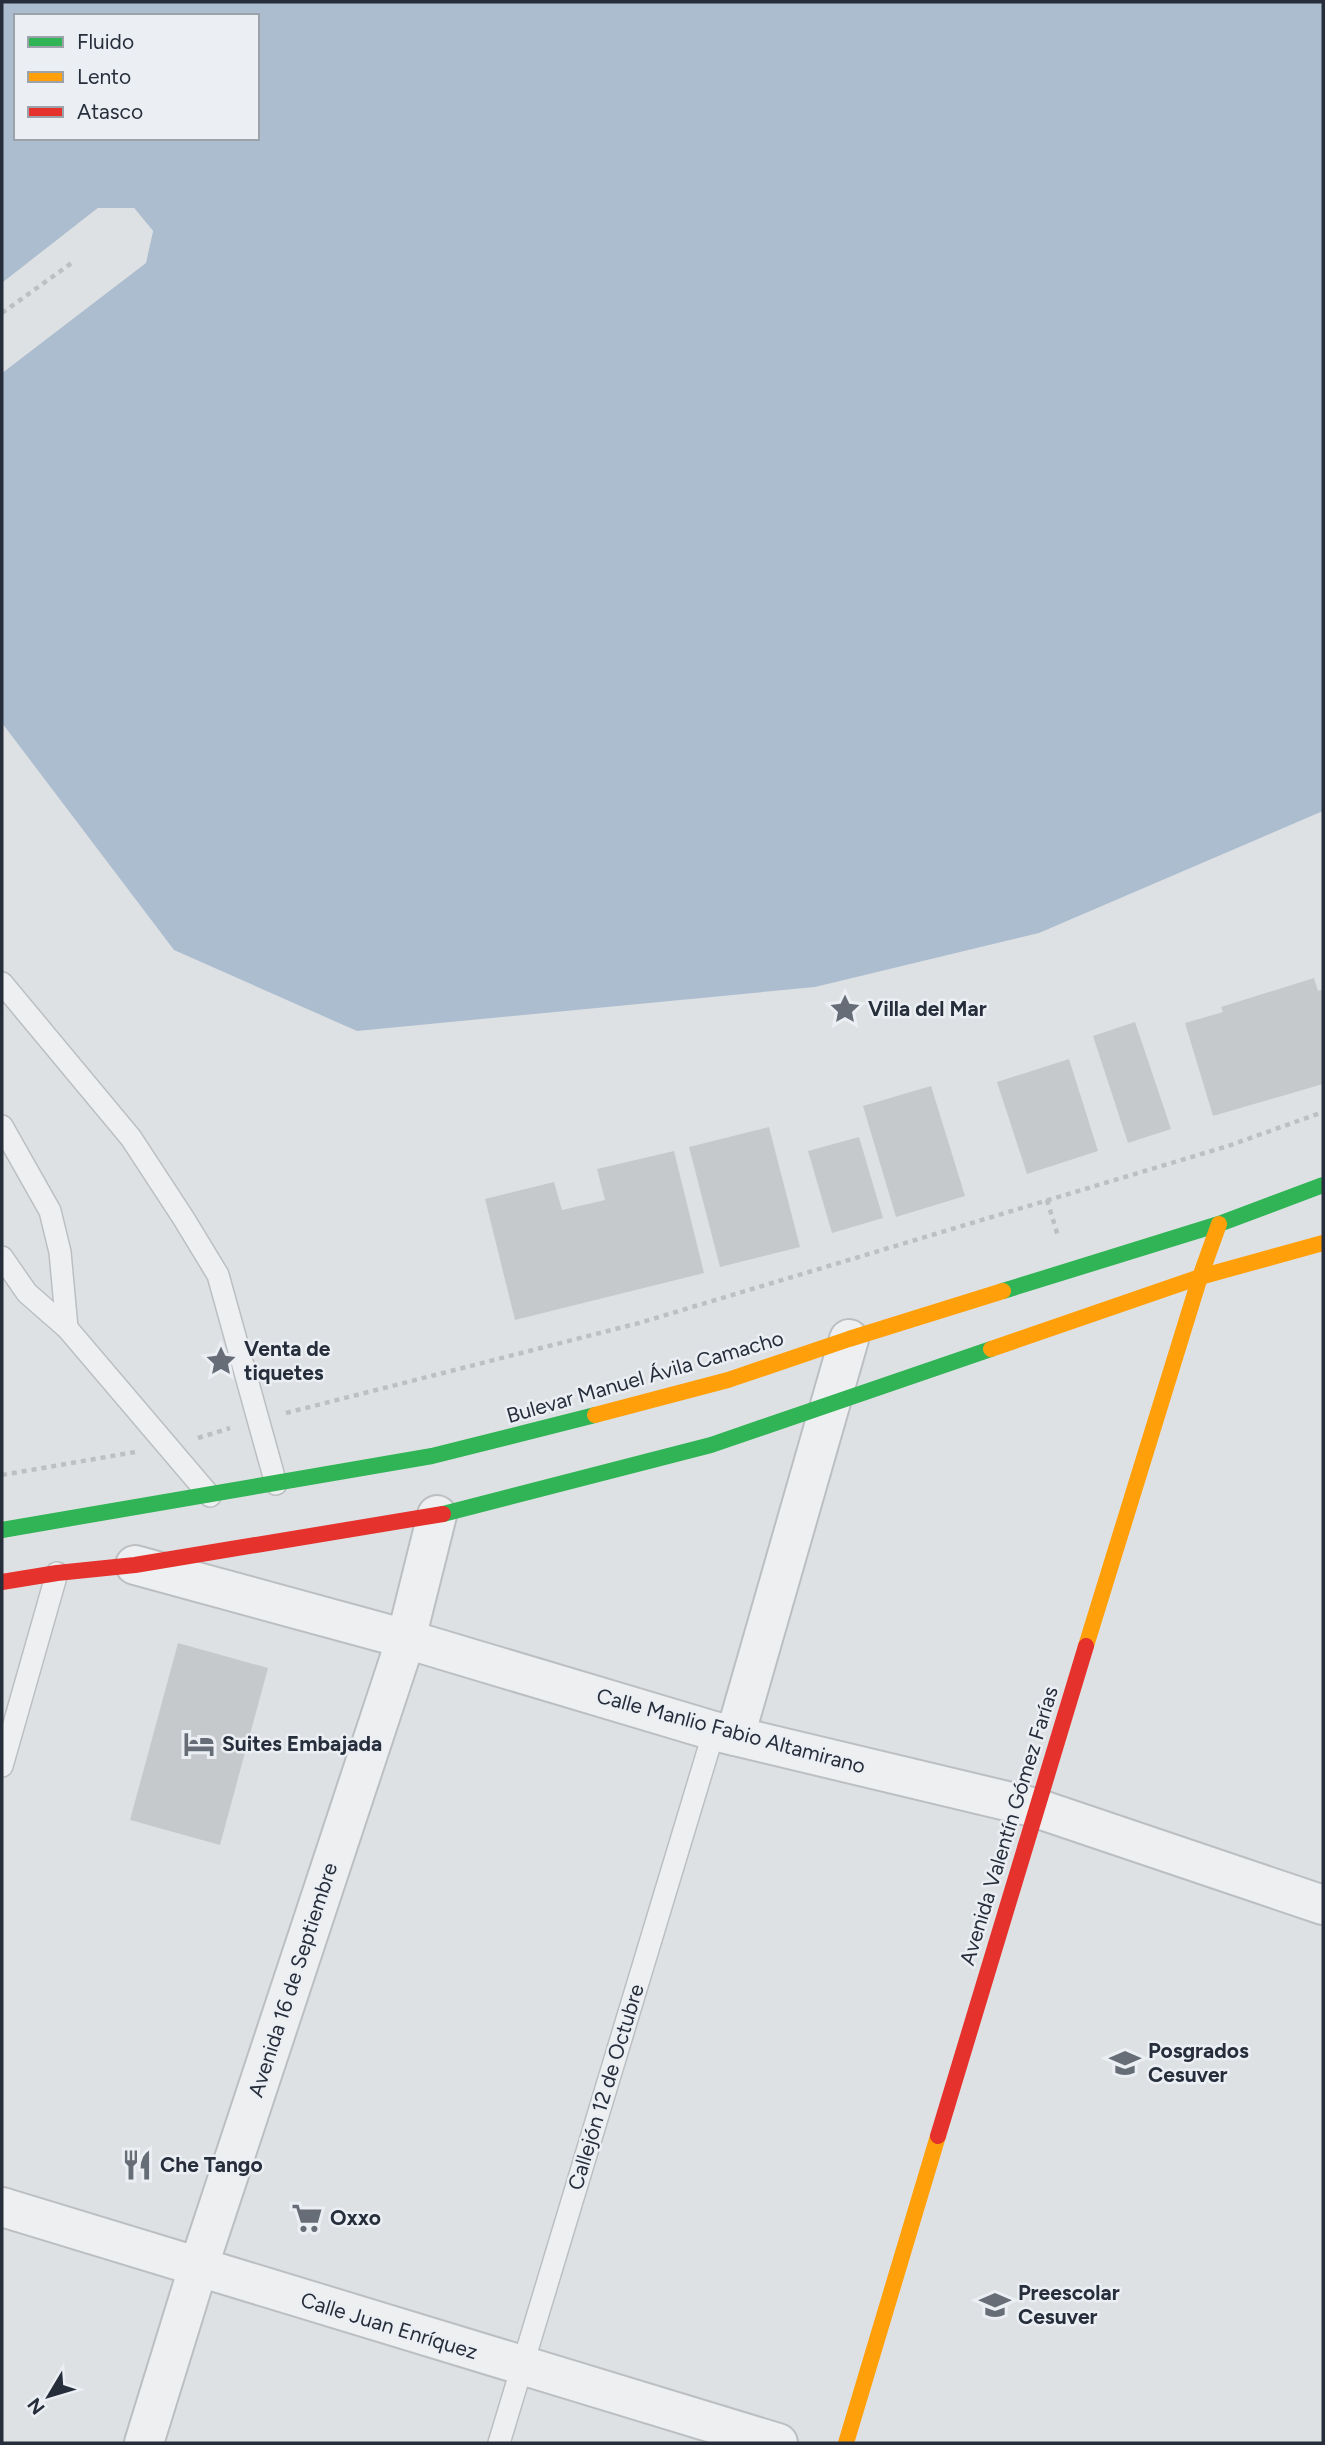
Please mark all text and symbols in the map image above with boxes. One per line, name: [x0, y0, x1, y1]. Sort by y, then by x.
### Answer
legend: [14, 14, 259, 140]
text: Fluido: [77, 29, 134, 54]
text: Lento: [77, 64, 131, 89]
text: Atasco: [77, 99, 143, 124]
place icon: Villa del Mar: [828, 992, 862, 1026]
place label: Villa del Mar: [868, 996, 987, 1021]
street label: Bulevar Manuel Ávila Camacho: [503, 1325, 786, 1428]
place label: Venta de tiquetes: [244, 1336, 331, 1385]
place icon: Venta de tiquetes: [204, 1344, 238, 1378]
street label: Calle Manlio Fabio Altamirano: [594, 1683, 868, 1778]
street label: Avenida Valentín Gómez Farías: [954, 1683, 1063, 1968]
hotel icon: Suites Embajada: [182, 1727, 216, 1761]
place label: Suites Embajada: [222, 1731, 382, 1756]
street label: Avenida 16 de Septiembre: [243, 1859, 342, 2100]
street label: Callejón 12 de Octubre: [562, 1981, 649, 2193]
place label: Posgrados Cesuver: [1148, 2038, 1249, 2087]
school or university icon: Posgrados Cesuver: [1108, 2046, 1142, 2080]
restaurant icon: Che Tango: [120, 2148, 154, 2182]
place label: Che Tango: [160, 2152, 263, 2177]
supermarket icon: Oxxo: [290, 2201, 324, 2235]
place label: Oxxo: [330, 2205, 381, 2230]
place label: Preescolar Cesuver: [1018, 2280, 1120, 2329]
street label: Calle Juan Enríquez: [298, 2287, 481, 2364]
school or university icon: Preescolar Cesuver: [978, 2288, 1012, 2322]
north arrow: [14, 2361, 84, 2431]
text: N: [22, 2393, 50, 2419]

